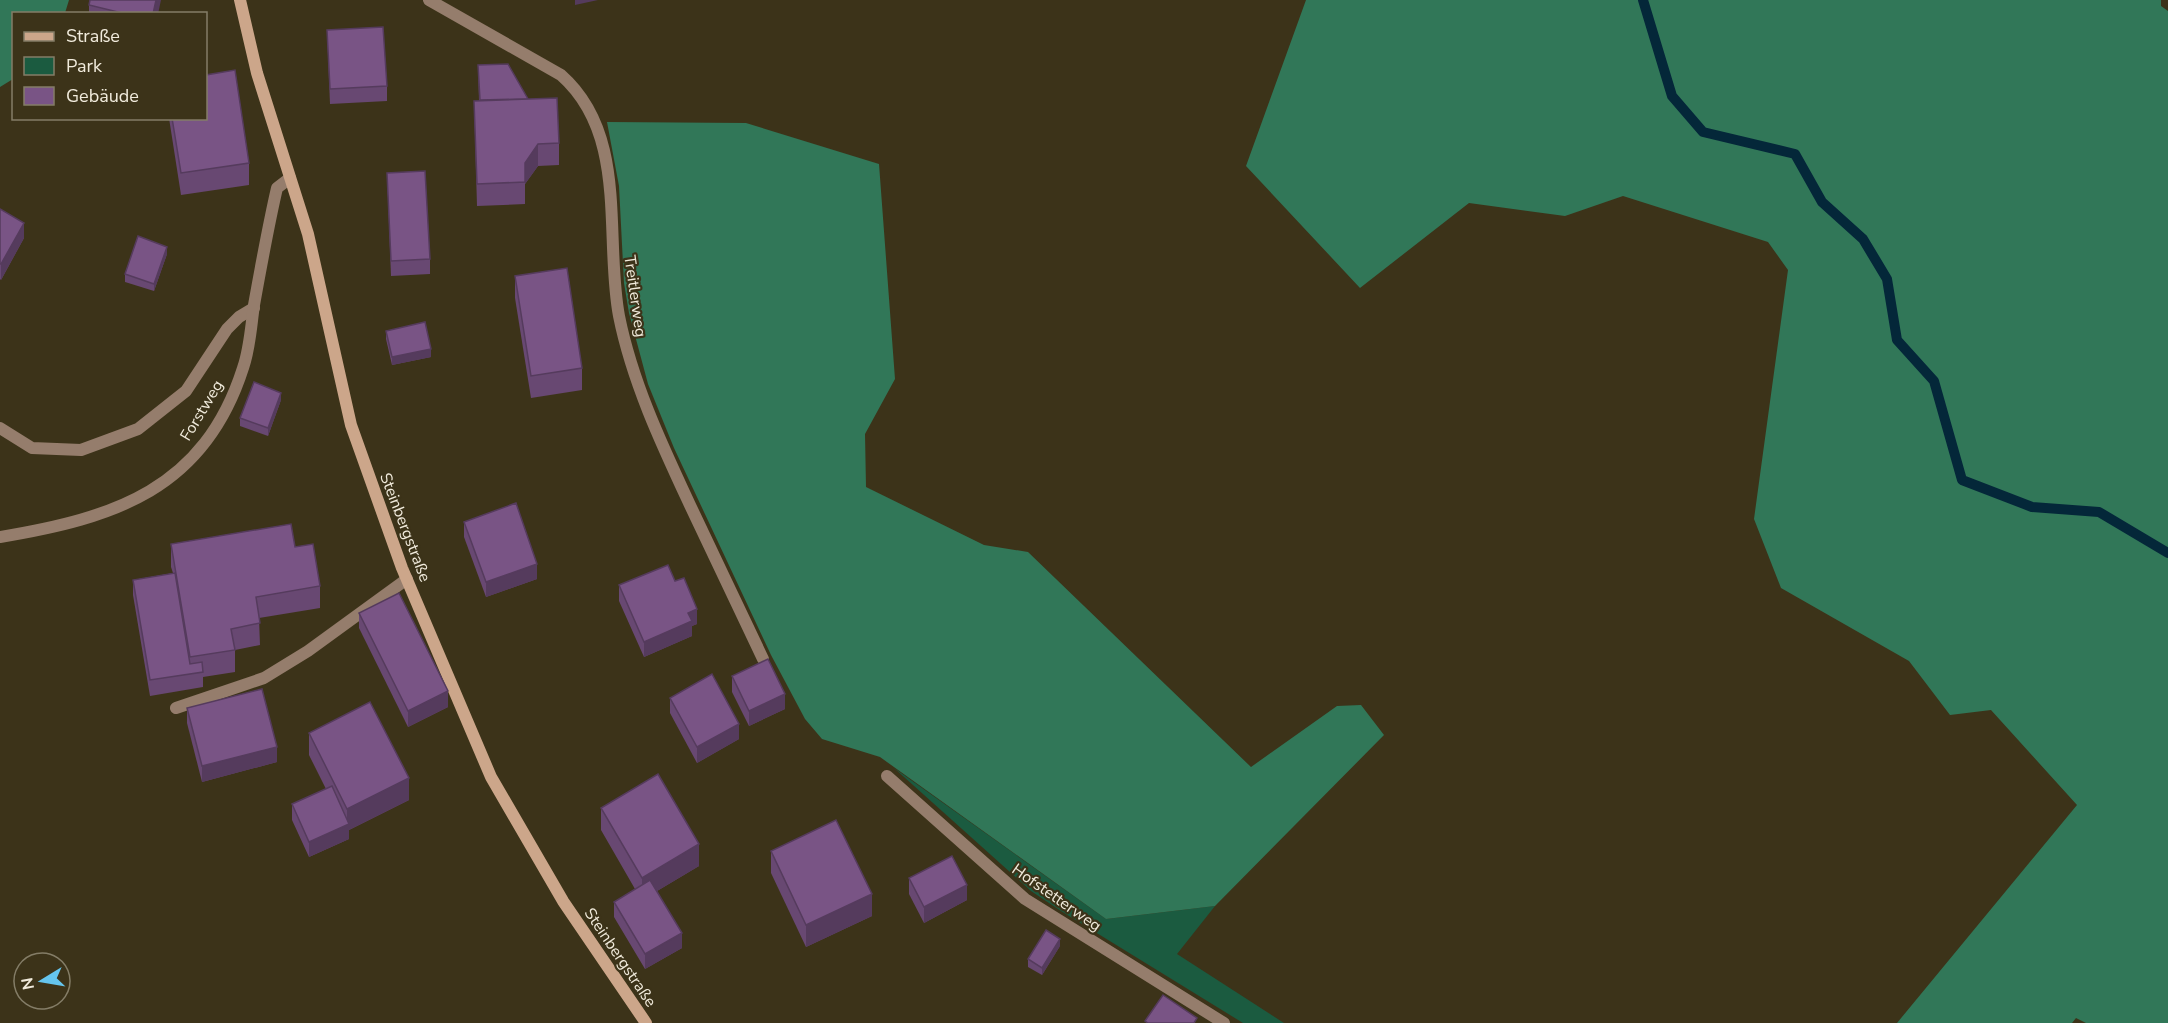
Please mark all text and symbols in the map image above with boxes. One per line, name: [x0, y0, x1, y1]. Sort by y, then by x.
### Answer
legend: [12, 12, 207, 120]
text: Straße: [66, 24, 120, 48]
text: Park: [66, 54, 103, 78]
text: Gebäude: [66, 84, 139, 108]
street label: Treitlerweg: [618, 254, 652, 339]
street label: Forstweg: [175, 376, 229, 445]
street label: Steinbergstraße: [374, 470, 436, 585]
street label: Hofstetterweg: [1007, 859, 1106, 937]
street label: Steinbergstraße: [579, 904, 661, 1011]
north arrow: [12, 951, 72, 1011]
text: N: [16, 976, 40, 992]

